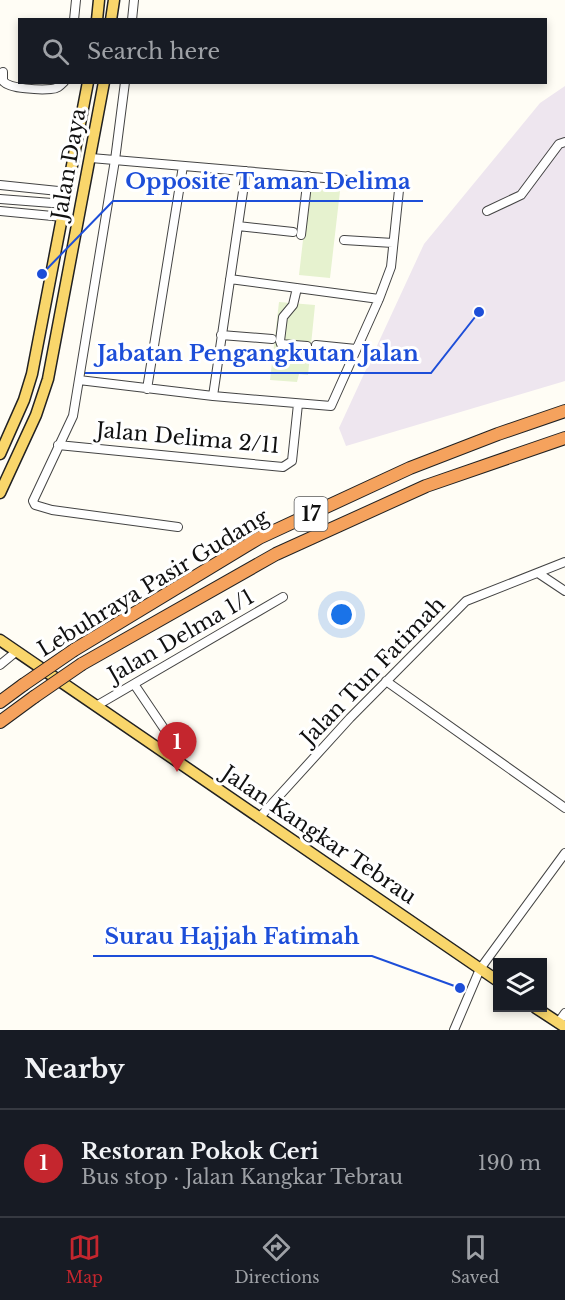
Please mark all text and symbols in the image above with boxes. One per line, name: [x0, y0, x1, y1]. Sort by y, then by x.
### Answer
search box: [18, 18, 547, 84]
icon: search: [39, 35, 72, 68]
text: Search here: [87, 38, 220, 65]
street label: Jalan Daya: [46, 106, 92, 225]
callout: Opposite Taman Delima: [113, 161, 423, 201]
text: Opposite Taman Delima: [125, 168, 411, 195]
callout: Jabatan Pengangkutan Jalan: [85, 333, 431, 373]
text: Jabatan Pengangkutan Jalan: [93, 340, 419, 367]
street label: Jalan Delima 2/11: [92, 417, 281, 459]
road number: 17: [294, 497, 328, 531]
street label: Lebuhraya Pasir Gudang: [33, 504, 273, 662]
street label: Jalan Delma 1/1: [101, 584, 258, 690]
street label: Jalan Tun Fatimah: [293, 591, 451, 753]
your location: [327, 600, 356, 629]
pin: 1: [158, 722, 196, 772]
street label: Jalan Kangkar Tebrau: [214, 759, 421, 910]
callout: Surau Hajjah Fatimah: [93, 916, 372, 956]
text: Surau Hajjah Fatimah: [104, 923, 360, 950]
map controls: [493, 958, 547, 1012]
button: layers: [493, 958, 547, 1012]
text: Nearby: [24, 1053, 125, 1085]
text: Restoran Pokok Ceri: [81, 1138, 319, 1165]
text: 1: [39, 1151, 48, 1175]
text: 190 m: [478, 1151, 541, 1175]
text: Bus stop · Jalan Kangkar Tebrau: [81, 1165, 403, 1189]
tab: Map: [66, 1231, 103, 1287]
tab: Directions: [234, 1231, 319, 1287]
tab: Saved: [451, 1231, 499, 1287]

